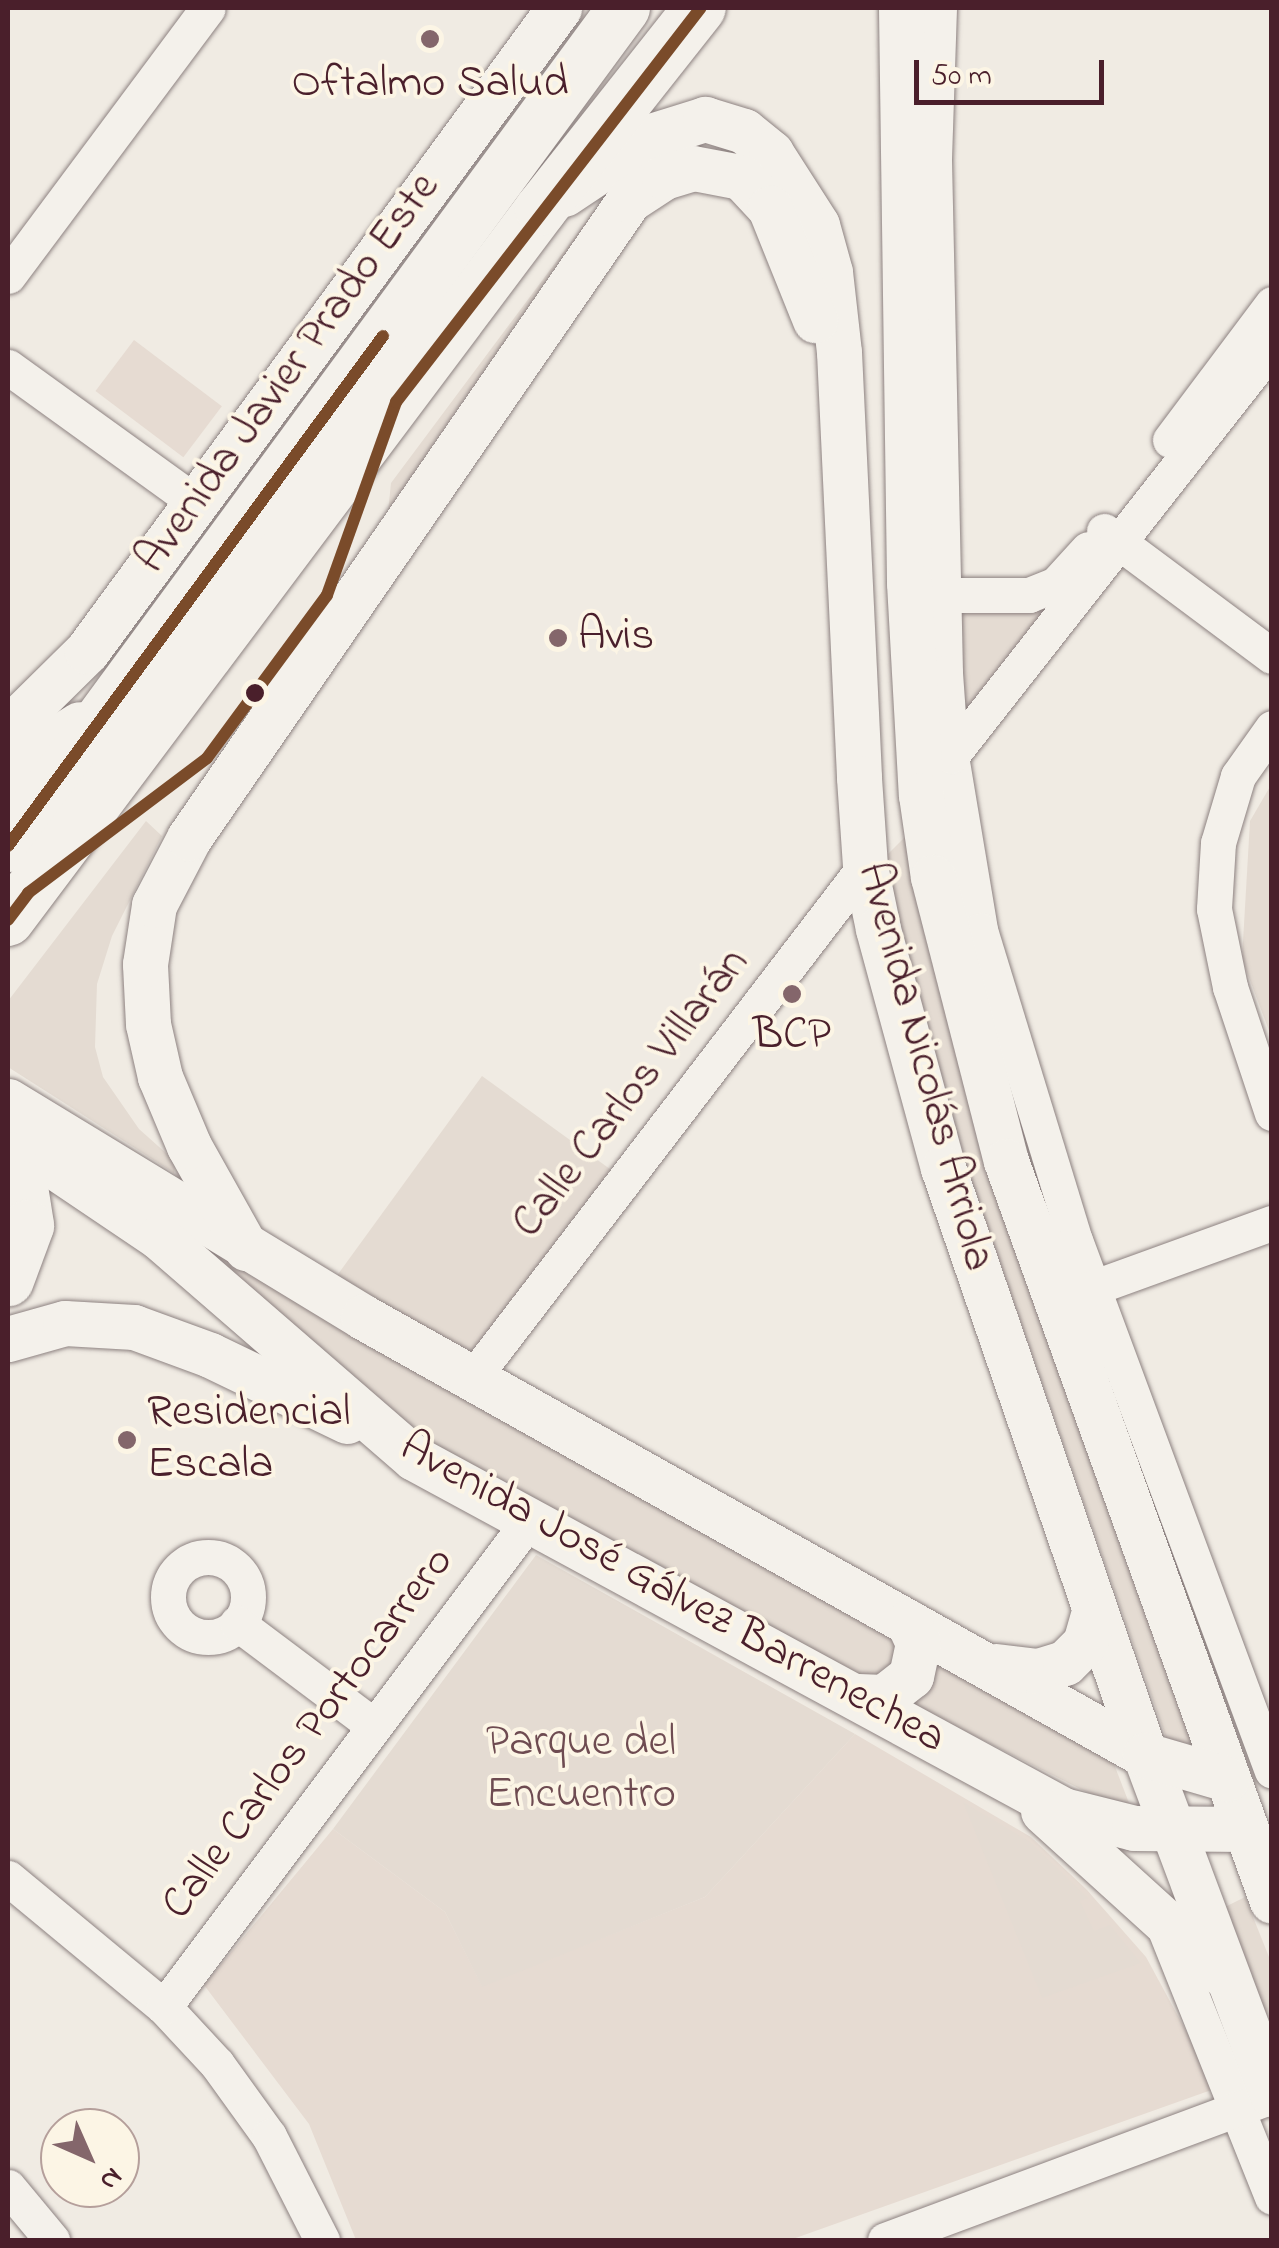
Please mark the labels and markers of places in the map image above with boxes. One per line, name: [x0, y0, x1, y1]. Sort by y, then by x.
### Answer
marker: Oftalmo Salud: [417, 26, 443, 52]
place label: Oftalmo Salud: [292, 58, 568, 112]
place label: Avis: [578, 611, 654, 665]
marker: Avis: [547, 627, 569, 649]
unlabelled marker: [245, 683, 265, 703]
marker: BCP: [781, 983, 803, 1005]
place label: BCP: [753, 1010, 831, 1064]
place label: Residencial Escala: [147, 1387, 351, 1493]
marker: Residencial Escala: [116, 1429, 138, 1451]

